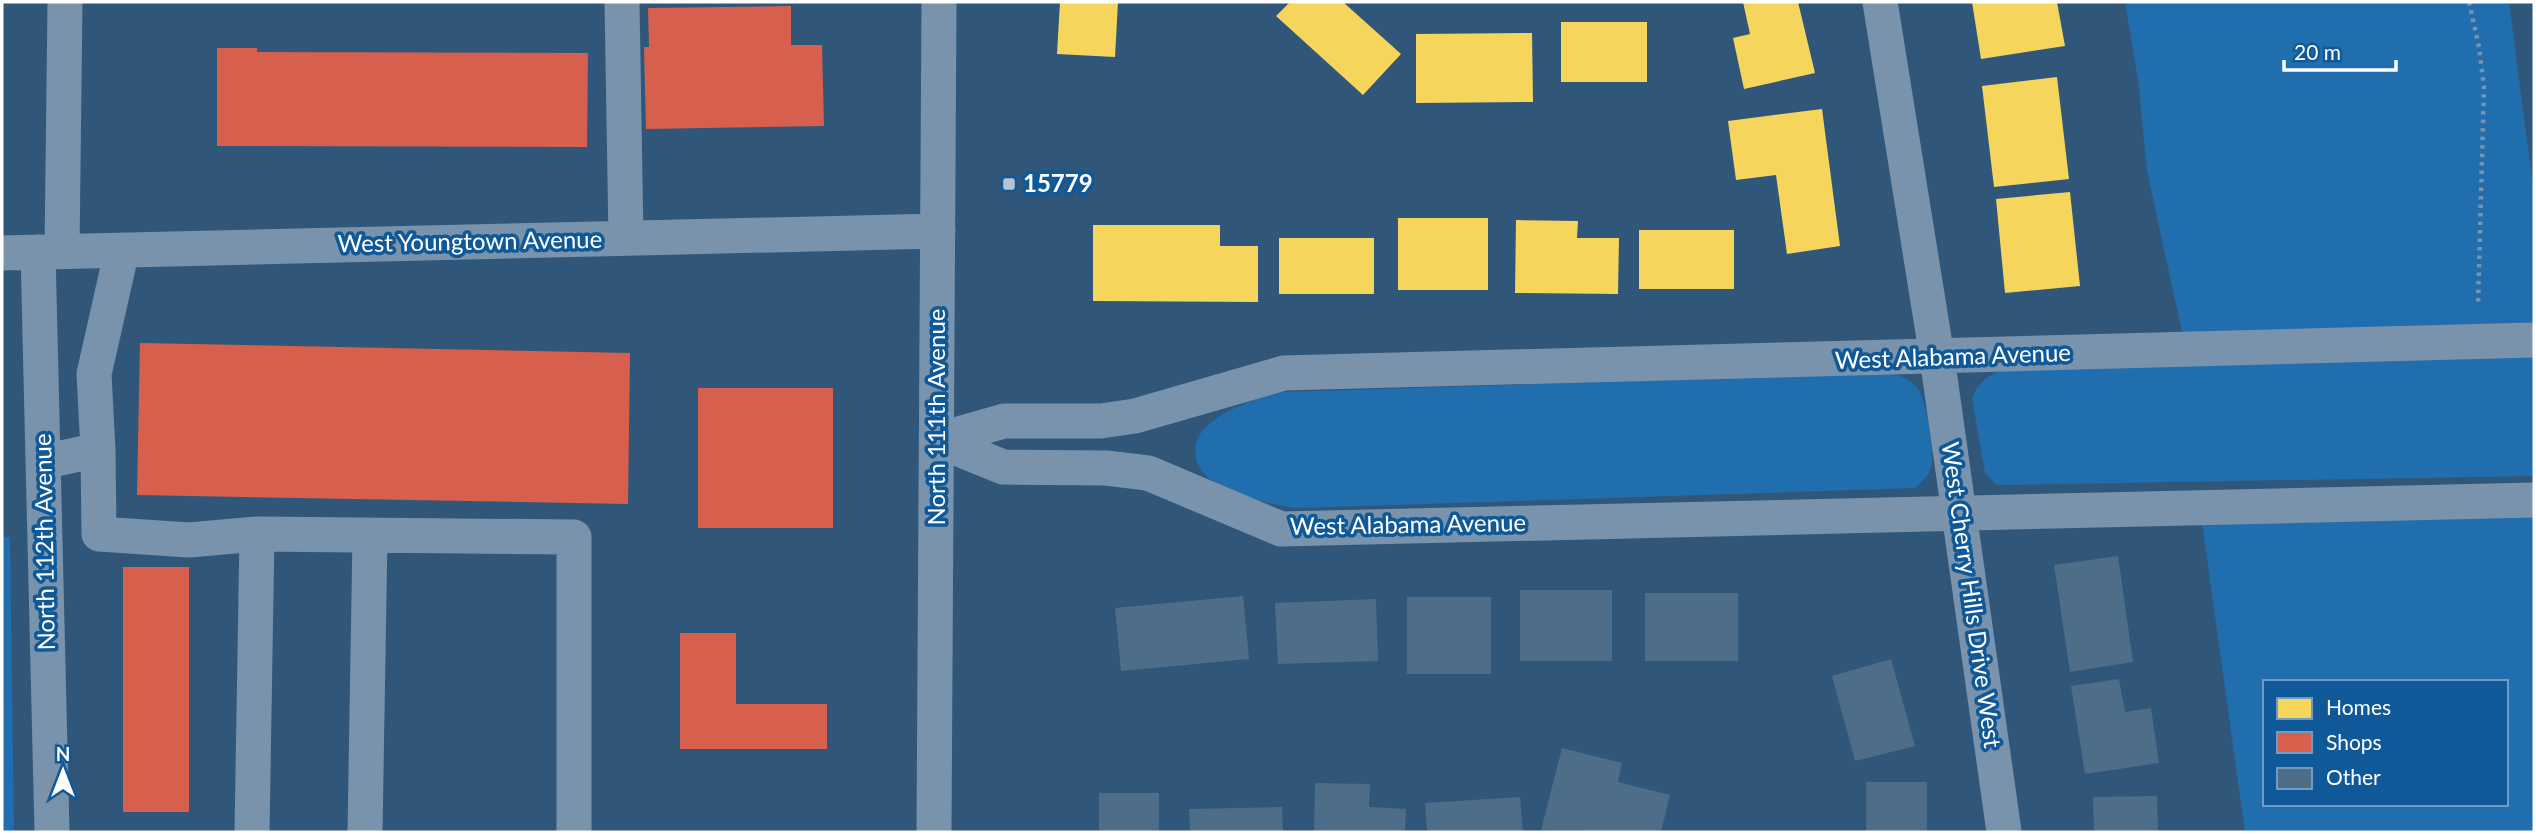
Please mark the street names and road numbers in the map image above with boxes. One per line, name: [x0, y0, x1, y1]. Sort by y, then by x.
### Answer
street label: West Youngtown Avenue: [337, 224, 603, 257]
street label: North 111th Avenue: [921, 309, 950, 526]
street label: West Alabama Avenue: [1834, 337, 2071, 374]
street label: North 112th Avenue: [27, 433, 60, 651]
street label: West Cherry Hills Drive West: [1937, 440, 2008, 750]
street label: West Alabama Avenue: [1290, 507, 1526, 540]

